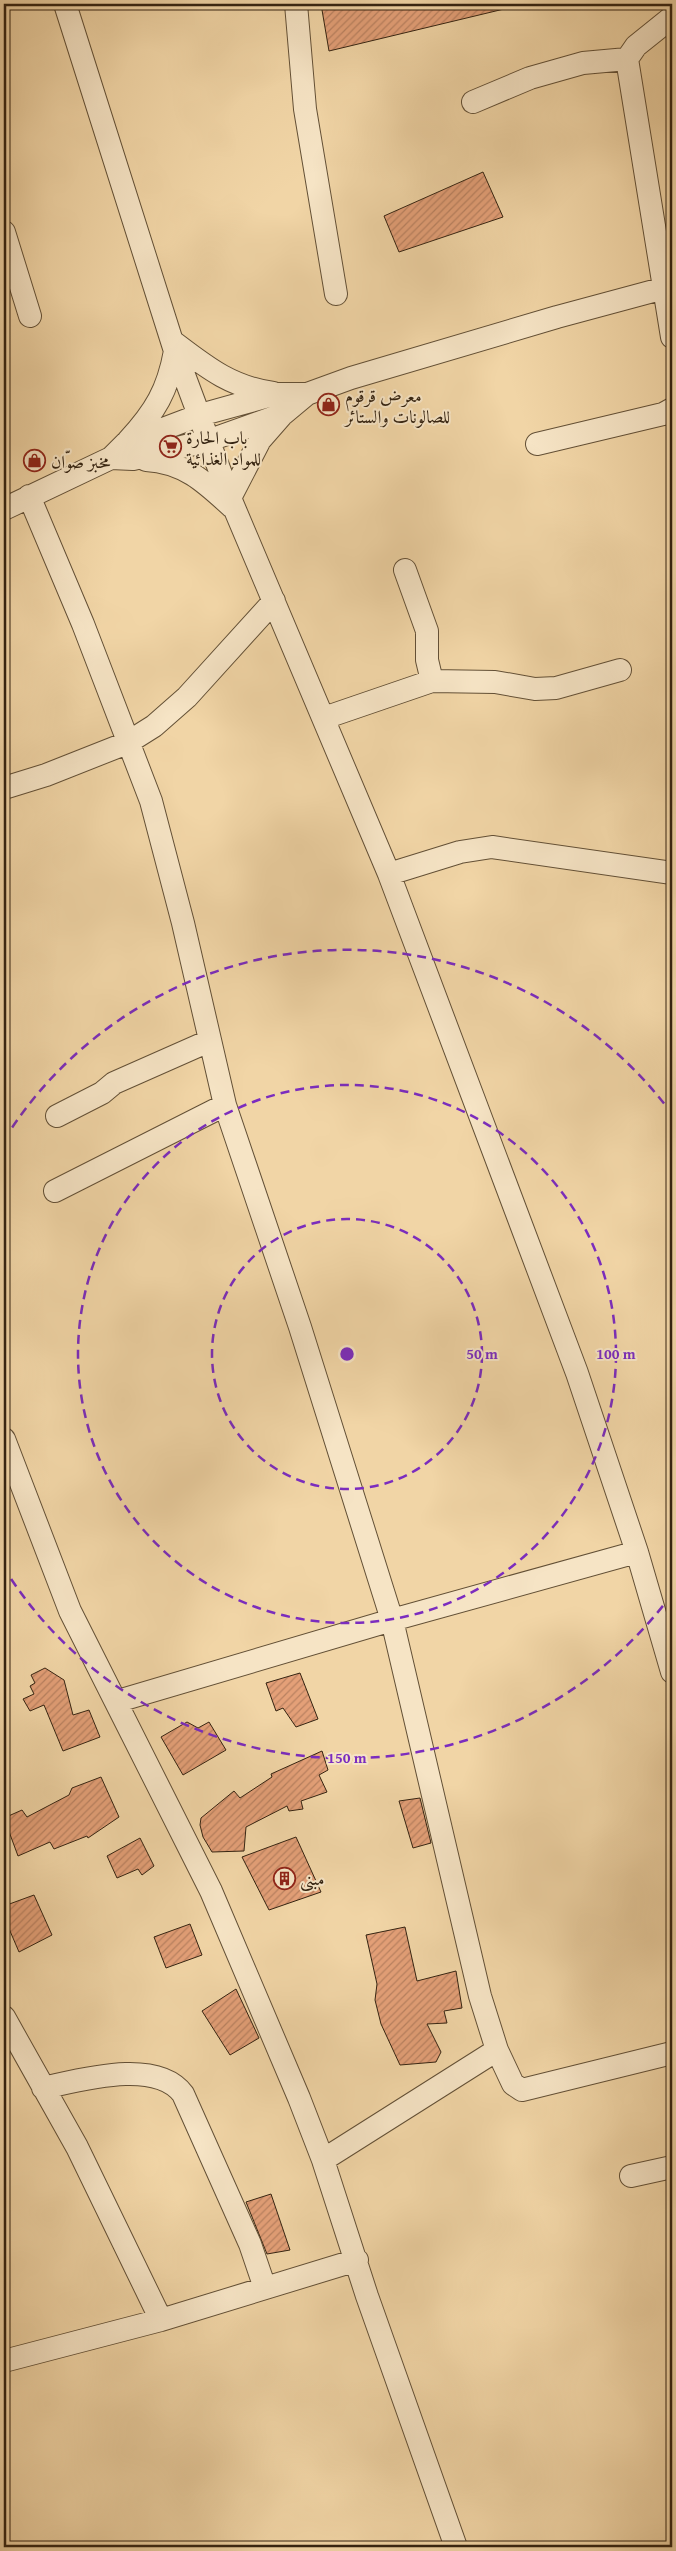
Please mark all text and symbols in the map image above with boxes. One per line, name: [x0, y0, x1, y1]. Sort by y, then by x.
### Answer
place label: معرض قرقوم للصالونات والستائر: [343, 382, 450, 430]
shop icon: معرض قرقوم للصالونات والستائر: [317, 393, 341, 417]
place label: باب الحارة للمواد الغذائية: [186, 424, 261, 472]
supermarket icon: باب الحارة للمواد الغذائية: [158, 435, 182, 459]
place label: مخبز صوّان: [51, 448, 110, 475]
shop icon: مخبز صوّان: [23, 449, 47, 473]
text: 50 m: [466, 1343, 498, 1364]
text: 100 m: [596, 1343, 636, 1364]
centre of rings: [338, 1345, 356, 1363]
text: 150 m: [327, 1747, 367, 1768]
place label: مبنى: [300, 1865, 325, 1892]
building icon: مبنى: [272, 1866, 296, 1890]

